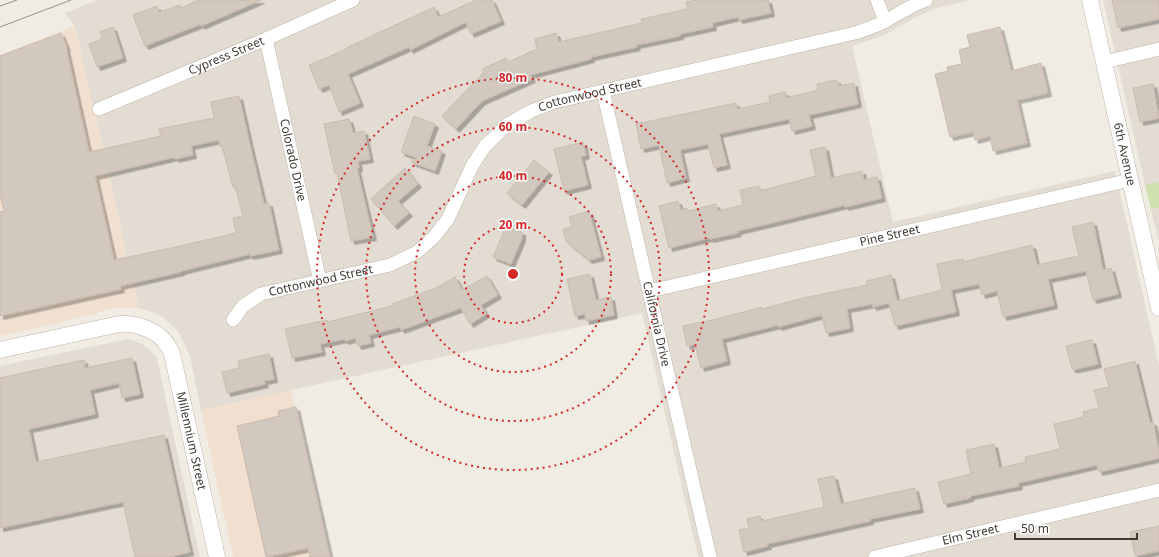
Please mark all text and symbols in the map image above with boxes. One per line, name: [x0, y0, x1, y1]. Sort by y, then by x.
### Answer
street label: Cypress Street: [186, 31, 267, 79]
text: 80 m: [499, 69, 527, 86]
street label: Cottonwood Street: [535, 73, 644, 116]
street label: Colorado Drive: [276, 117, 311, 203]
text: 60 m: [499, 118, 527, 135]
street label: 6th Avenue: [1110, 121, 1140, 187]
text: 40 m: [499, 167, 527, 184]
text: 20 m: [499, 216, 527, 233]
street label: Pine Street: [858, 220, 922, 250]
street label: Cottonwood Street: [267, 260, 375, 300]
centre of rings: [506, 267, 520, 281]
street label: California Drive: [639, 280, 675, 368]
street label: Millennium Street: [173, 390, 211, 492]
scale bar: [1015, 515, 1137, 541]
street label: Elm Street: [940, 519, 1001, 549]
text: 50 m: [1021, 520, 1049, 537]

